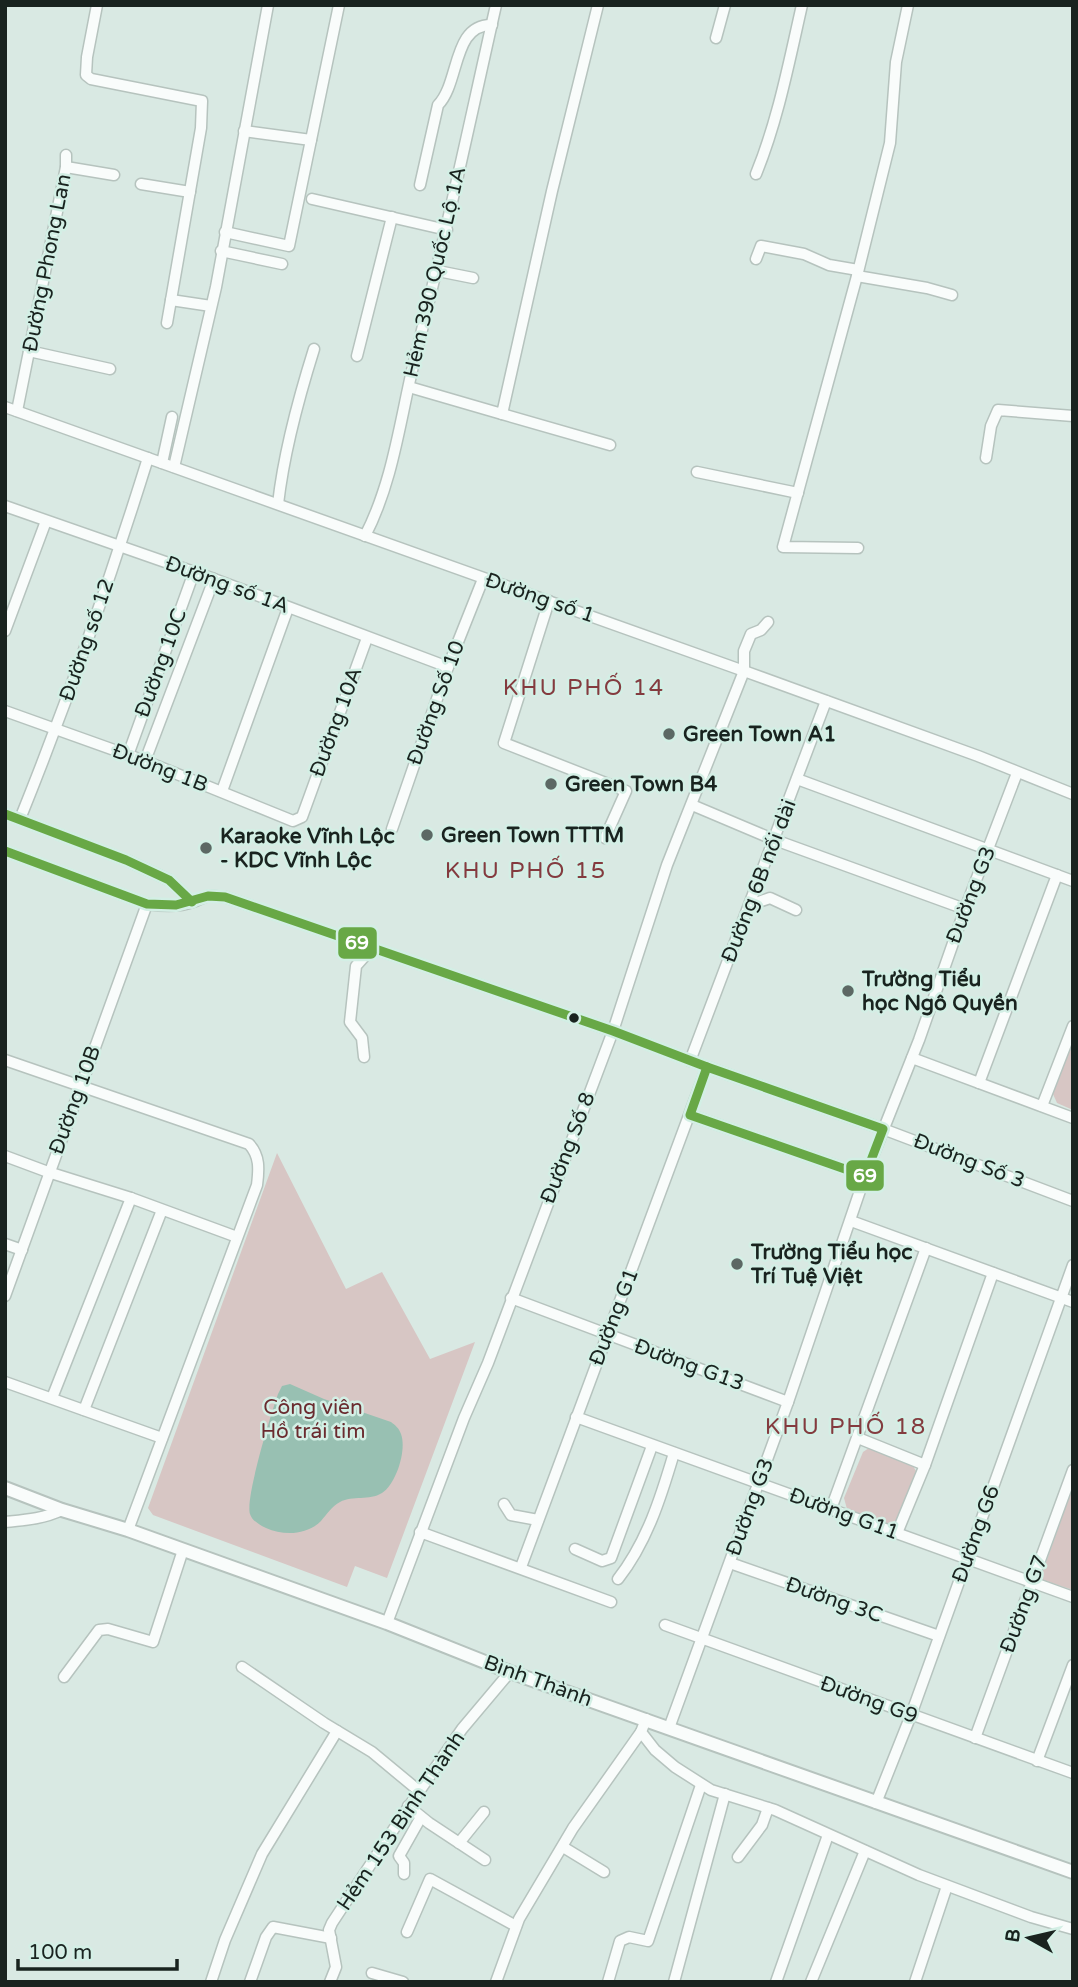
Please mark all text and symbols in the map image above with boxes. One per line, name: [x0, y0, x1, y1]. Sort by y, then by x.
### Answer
street label: Hẻm 390 Quốc Lộ 1A: [399, 164, 471, 380]
street label: Đường Phong Lan: [17, 172, 77, 354]
street label: Đường số 1A: [162, 551, 292, 619]
street label: Đường số 1: [482, 568, 598, 628]
street label: Đường số 12: [54, 576, 120, 704]
street label: Đường 10C: [130, 605, 192, 721]
street label: Đường Số 10: [402, 637, 470, 769]
street label: Đường 10A: [305, 664, 367, 780]
district label: KHU PHỐ 14: [503, 672, 665, 702]
place label: Green Town A1: [683, 722, 836, 747]
marker: Green Town A1: [661, 726, 677, 742]
street label: Đường 1B: [109, 738, 211, 798]
place label: Green Town B4: [565, 772, 717, 797]
marker: Green Town B4: [543, 776, 559, 792]
street label: Đường 6B nối dài: [716, 796, 802, 966]
place label: Green Town TTTM: [441, 823, 624, 848]
place label: Karaoke Vĩnh Lộc - KDC Vĩnh Lộc: [220, 824, 395, 873]
marker: Green Town TTTM: [419, 827, 435, 843]
marker: Karaoke Vĩnh Lộc - KDC Vĩnh Lộc: [198, 840, 214, 856]
street label: Đường G3: [941, 843, 1001, 947]
district label: KHU PHỐ 15: [445, 855, 607, 885]
line badge: 69: [337, 926, 378, 960]
text: 69: [345, 932, 369, 954]
place label: Trường Tiểu học Ngô Quyền: [861, 967, 1018, 1016]
marker: Trường Tiểu học Ngô Quyền: [840, 983, 856, 999]
unlabelled marker: [567, 1011, 581, 1025]
street label: Đường 10B: [44, 1042, 106, 1158]
street label: Đường Số 8: [535, 1089, 601, 1207]
street label: Đường Số 3: [910, 1128, 1028, 1194]
line badge: 69: [845, 1159, 885, 1192]
text: 69: [853, 1165, 877, 1187]
place label: Trường Tiểu học Trí Tuệ Việt: [750, 1240, 913, 1289]
marker: Trường Tiểu học Trí Tuệ Việt: [729, 1256, 745, 1272]
street label: Đường G1: [584, 1265, 644, 1369]
street label: Đường G13: [631, 1334, 747, 1396]
park label: Công viên Hồ trái tim: [261, 1395, 365, 1444]
district label: KHU PHỐ 18: [765, 1411, 927, 1441]
street label: Đường G3: [721, 1455, 779, 1559]
street label: Đường G6: [947, 1482, 1005, 1586]
street label: Đường G11: [786, 1483, 902, 1545]
street label: Đường G7: [995, 1552, 1053, 1656]
street label: Đường 3C: [782, 1572, 886, 1628]
street label: Bình Thành: [480, 1650, 596, 1712]
street label: Đường G9: [817, 1671, 921, 1729]
street label: Hẻm 153 Bình Thành: [332, 1727, 470, 1915]
north arrow: [994, 1903, 1064, 1973]
scale bar: [18, 1927, 177, 1971]
text: B: [1001, 1928, 1025, 1944]
text: 100 m: [28, 1940, 92, 1965]

